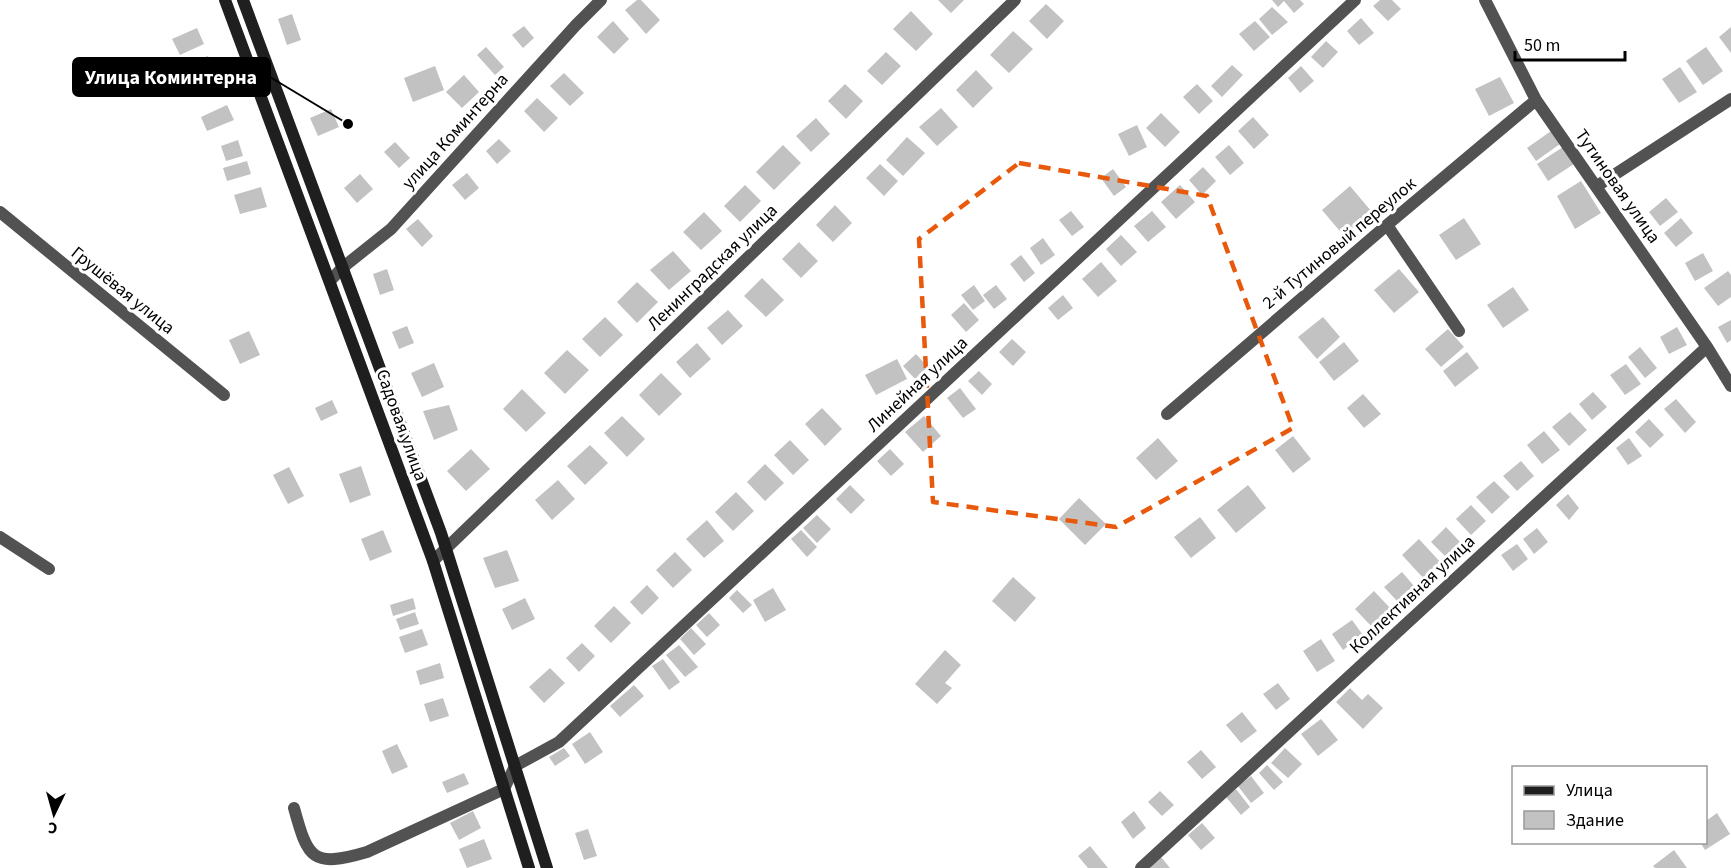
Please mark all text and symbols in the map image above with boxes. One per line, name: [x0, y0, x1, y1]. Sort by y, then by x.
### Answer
scale bar: [1515, 24, 1624, 62]
text: 50 m: [1524, 33, 1560, 58]
callout: Улица Коминтерна: [73, 58, 270, 96]
text: Улица Коминтерна: [85, 64, 257, 92]
street label: улица Коминтерна: [396, 68, 514, 195]
street label: Тутиновая улица: [1569, 124, 1666, 248]
street label: 2-й Тутиновый переулок: [1257, 172, 1422, 315]
street label: Ленинградская улица: [642, 198, 783, 336]
street label: Грушёвая улица: [66, 241, 180, 340]
street label: Линейная улица: [861, 331, 973, 438]
street label: Садовая улица: [370, 366, 433, 484]
street label: Коллективная улица: [1344, 529, 1481, 659]
legend: [1512, 766, 1707, 844]
text: Улица: [1566, 778, 1613, 803]
north arrow: [24, 784, 84, 844]
text: Здание: [1566, 808, 1624, 833]
text: С: [47, 817, 58, 839]

